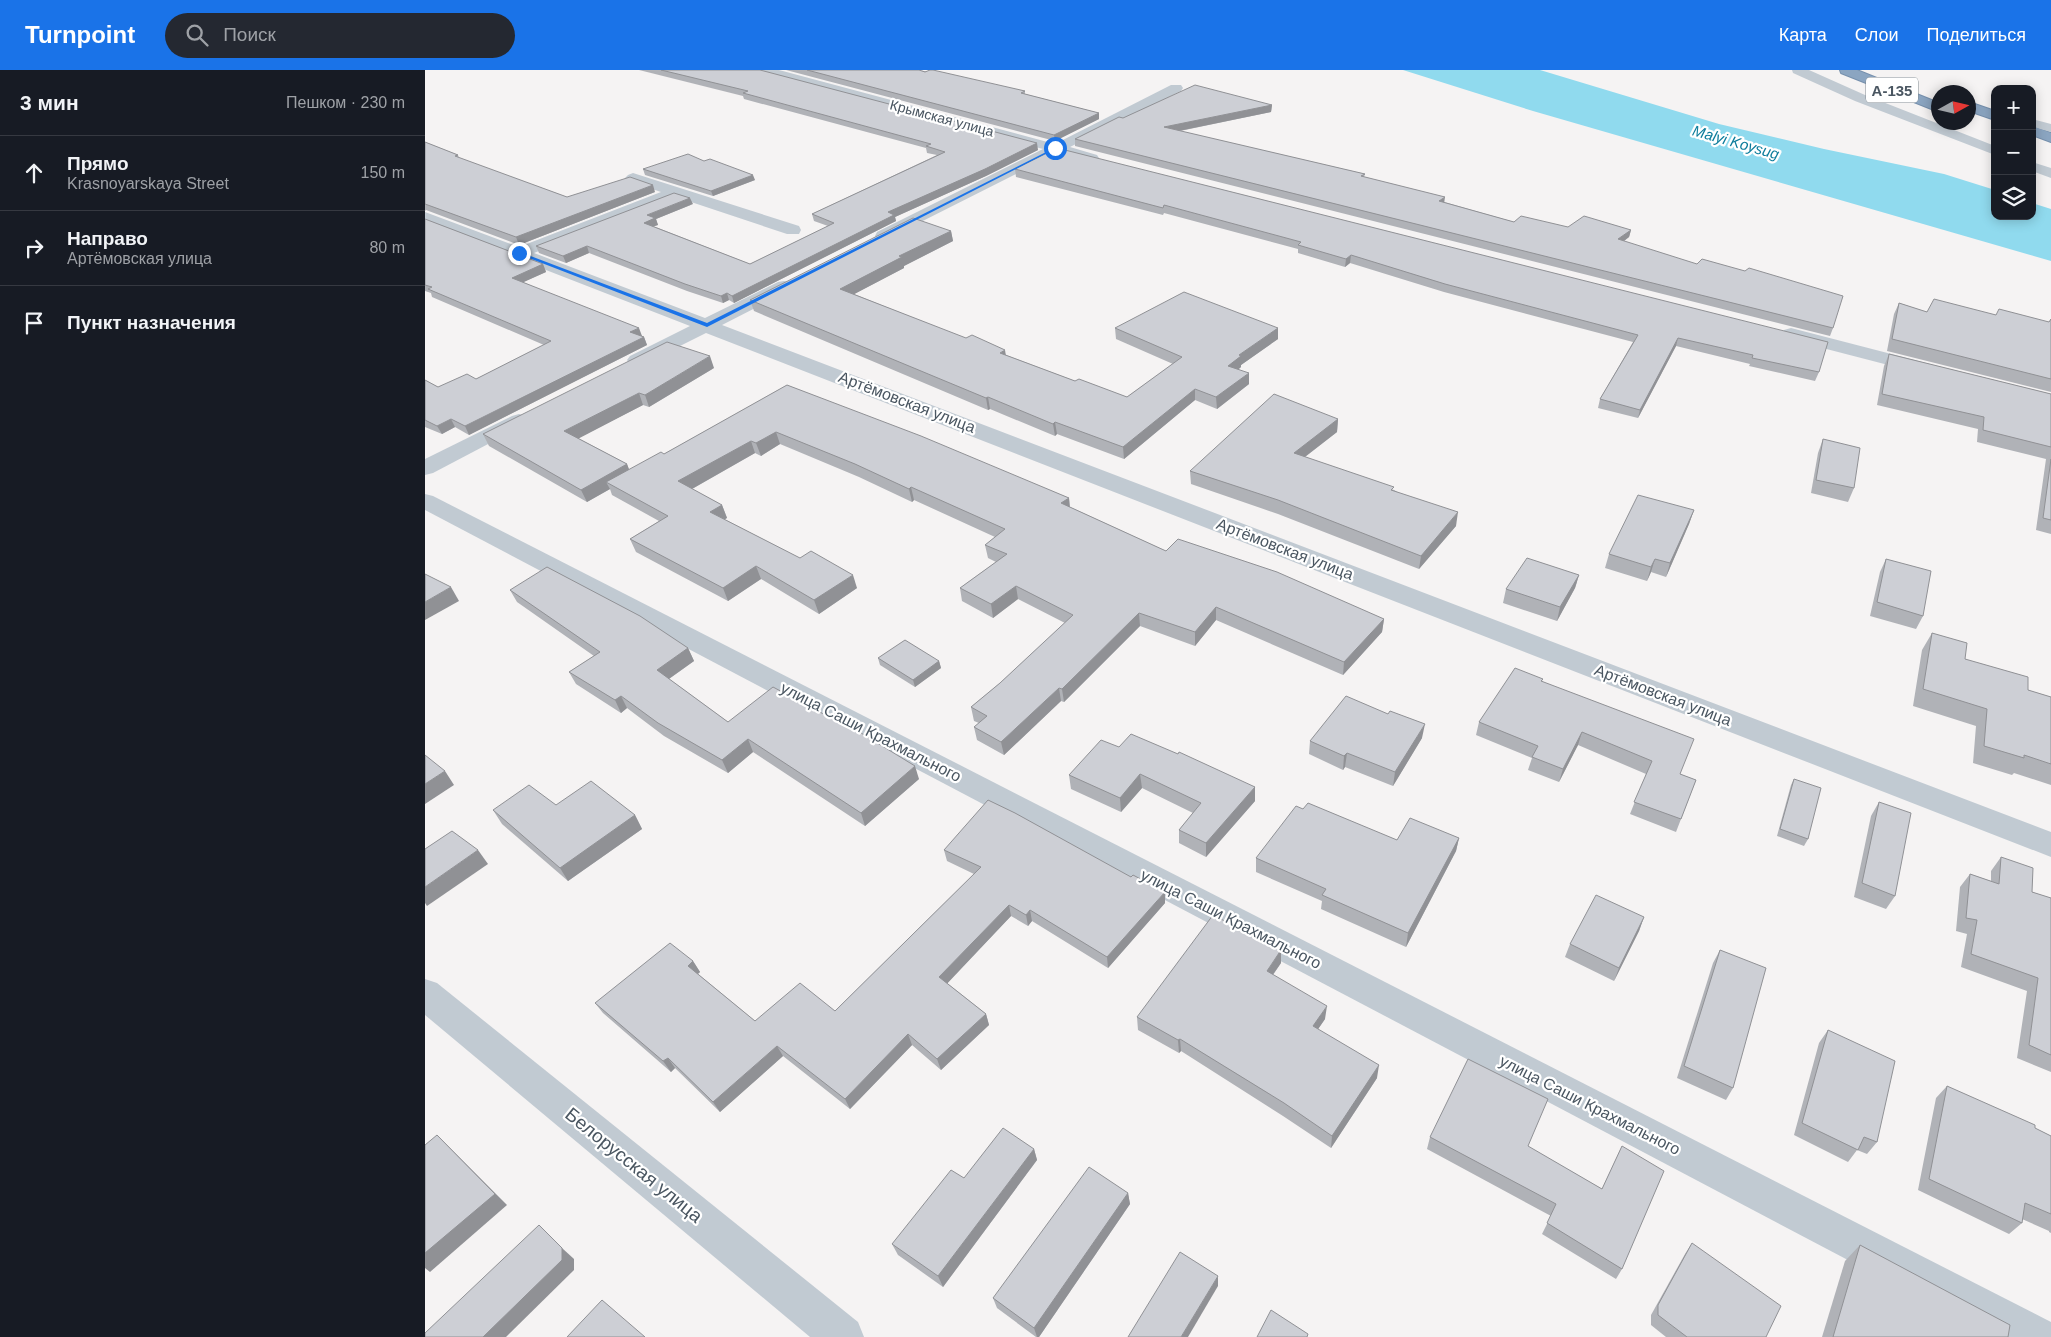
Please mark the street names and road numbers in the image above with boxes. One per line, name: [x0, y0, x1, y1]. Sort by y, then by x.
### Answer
road number: А-135: [1866, 78, 1918, 102]
street label: Крымская улица: [888, 96, 996, 140]
street label: Артёмовская улица: [836, 368, 978, 436]
street label: Артёмовская улица: [1214, 515, 1356, 583]
street label: Артёмовская улица: [1592, 661, 1734, 729]
street label: улица Саши Крахмального: [778, 679, 964, 785]
street label: улица Саши Крахмального: [1138, 866, 1324, 972]
street label: улица Саши Крахмального: [1497, 1052, 1683, 1158]
street label: Белорусская улица: [561, 1103, 707, 1227]

